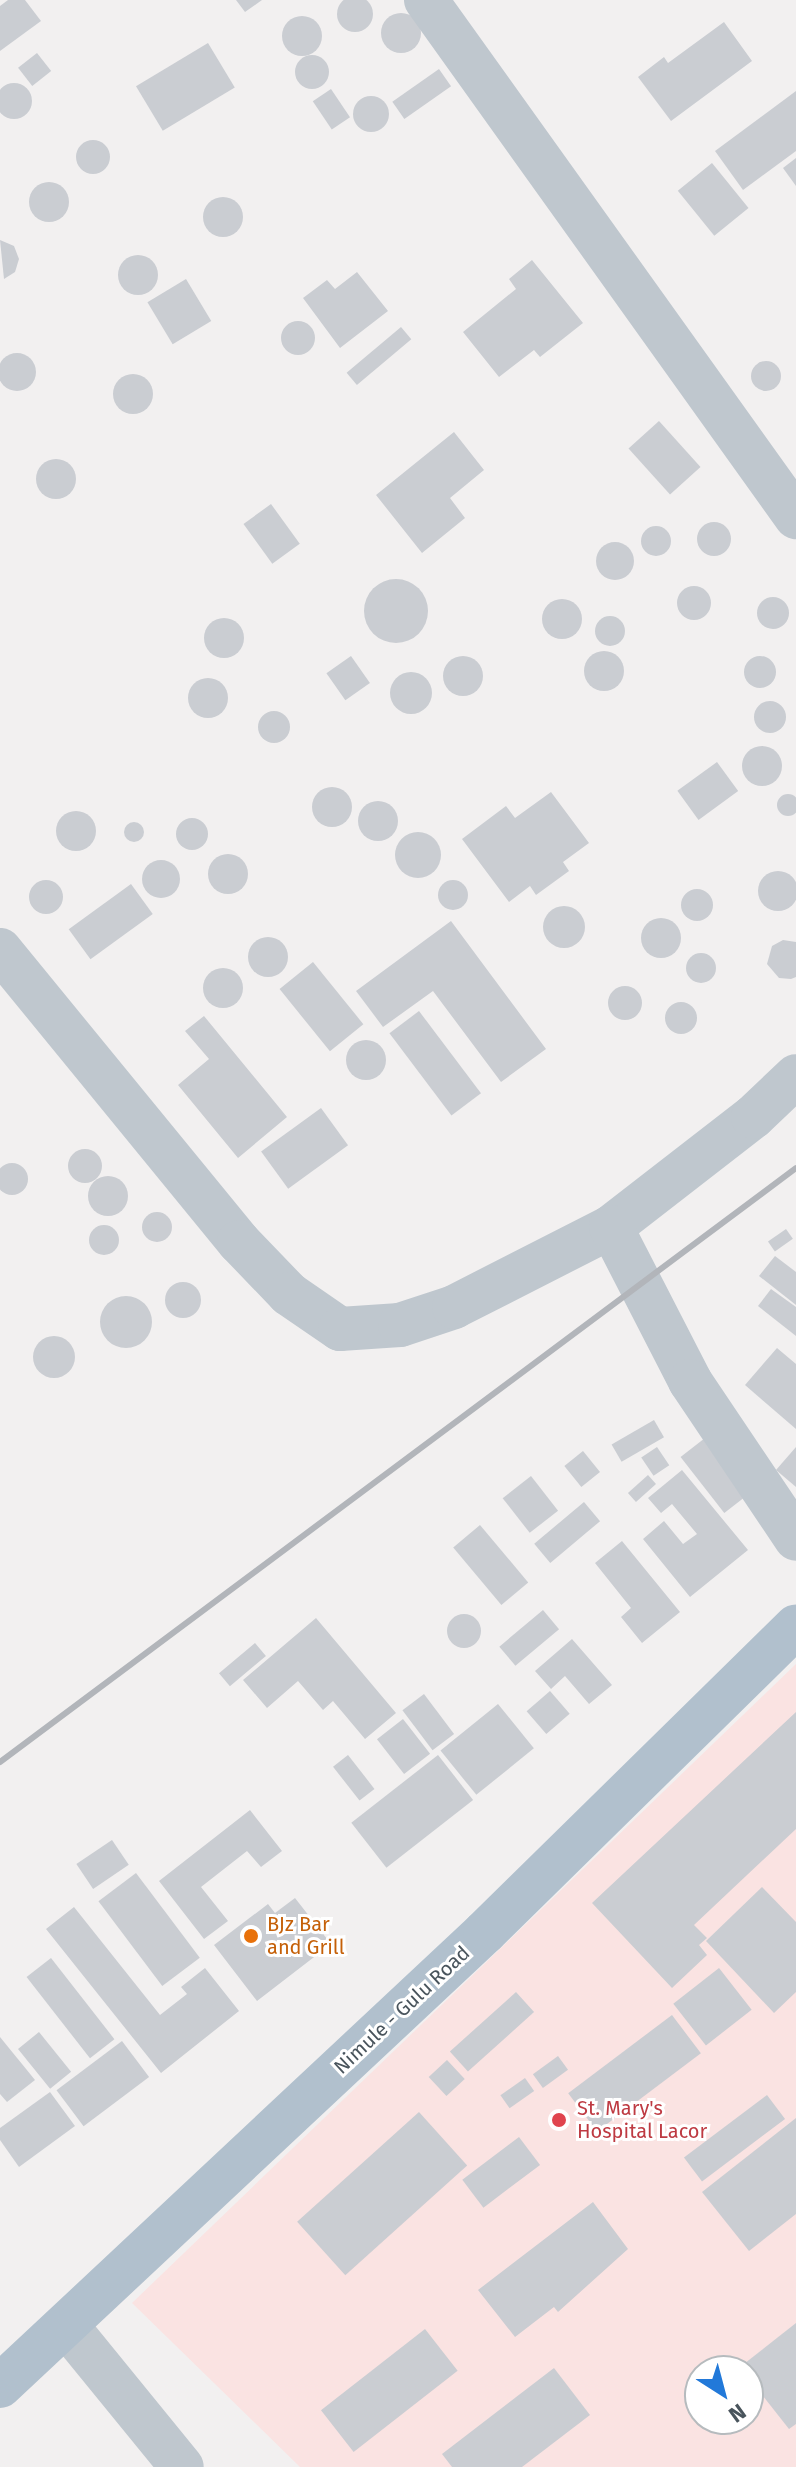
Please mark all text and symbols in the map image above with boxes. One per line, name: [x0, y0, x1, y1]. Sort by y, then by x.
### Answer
place label: BJz Bar and Grill: [267, 1912, 345, 1959]
marker: BJz Bar and Grill: [242, 1927, 260, 1945]
street label: Nimule - Gulu Road: [329, 1941, 475, 2079]
place label: St. Mary's Hospital Lacor: [577, 2096, 707, 2143]
marker: St. Mary's Hospital Lacor: [548, 2109, 570, 2131]
north arrow: [684, 2355, 764, 2435]
text: N: [723, 2398, 751, 2428]

